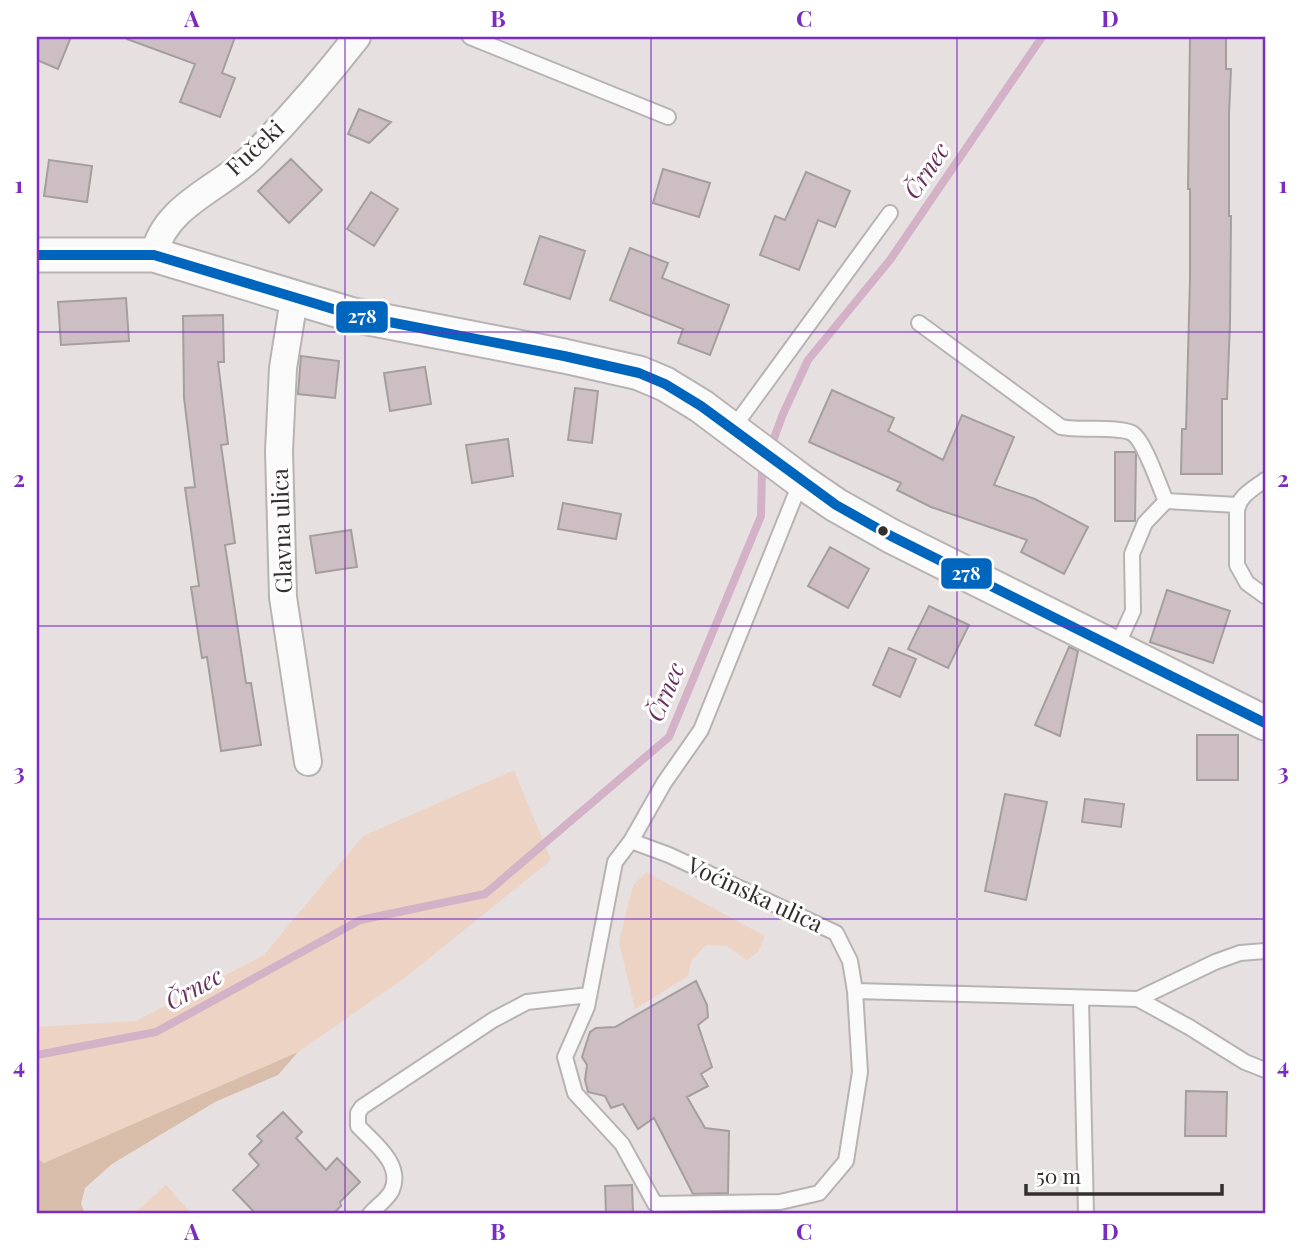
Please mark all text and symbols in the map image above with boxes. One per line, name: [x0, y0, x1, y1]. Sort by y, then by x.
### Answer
text: A: [183, 2, 200, 33]
text: B: [490, 2, 506, 33]
text: C: [796, 2, 812, 33]
text: D: [1101, 2, 1119, 33]
street label: Fučeki: [218, 112, 290, 182]
water label: Črnec: [895, 135, 956, 204]
text: 1: [15, 168, 24, 199]
text: 1: [1279, 168, 1288, 199]
line badge: 278: [335, 300, 389, 334]
text: 278: [347, 302, 377, 328]
text: 2: [13, 462, 25, 493]
text: 2: [1277, 462, 1289, 493]
street label: Glavna ulica: [263, 467, 298, 594]
unlabelled marker: [876, 524, 890, 538]
line badge: 278: [940, 557, 993, 590]
text: 278: [951, 559, 981, 585]
water label: Črnec: [638, 656, 691, 725]
text: 3: [13, 755, 25, 786]
text: 3: [1277, 755, 1289, 786]
street label: Voćinska ulica: [682, 848, 829, 939]
water label: Črnec: [159, 958, 228, 1016]
text: 4: [13, 1049, 25, 1080]
text: 4: [1277, 1049, 1289, 1080]
scale bar: [1026, 1153, 1222, 1197]
text: 50 m: [1036, 1161, 1082, 1189]
text: A: [183, 1215, 200, 1246]
text: B: [490, 1215, 506, 1246]
text: C: [796, 1215, 812, 1246]
text: D: [1101, 1215, 1119, 1246]

